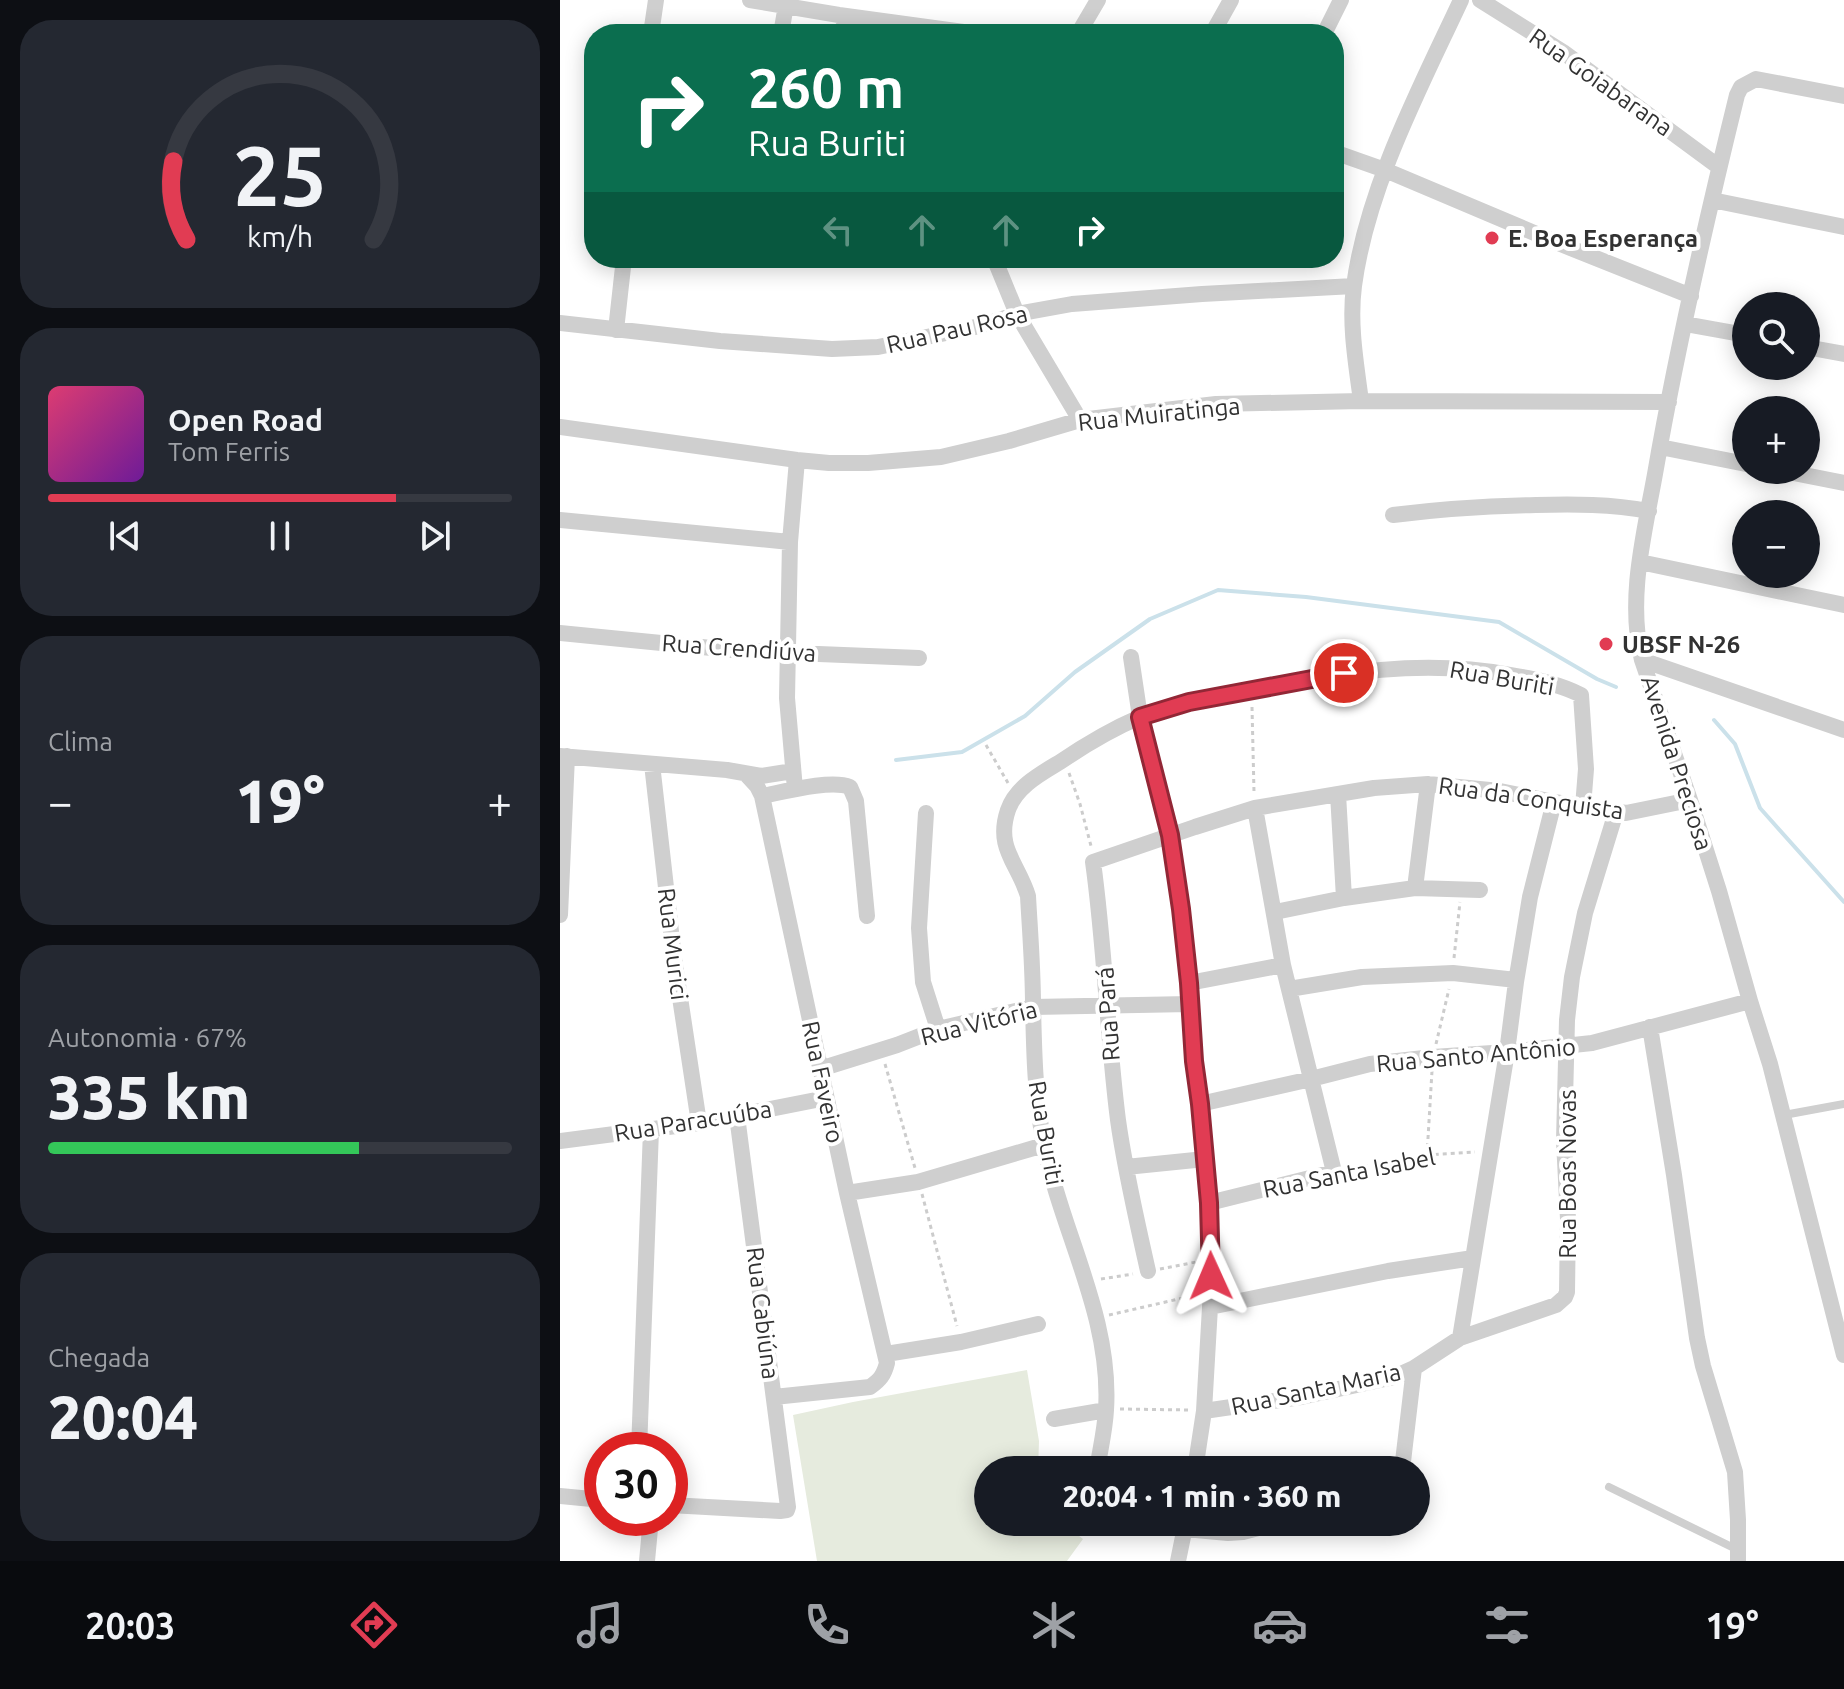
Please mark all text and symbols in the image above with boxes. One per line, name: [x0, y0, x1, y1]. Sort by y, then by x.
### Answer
street label: Rua Goiabarana: [1524, 23, 1678, 141]
icon: right: [616, 56, 720, 160]
text: 260 m: [748, 56, 904, 119]
text: Rua Buriti: [748, 122, 906, 163]
text: 25: [233, 128, 327, 222]
icon: left: [816, 208, 860, 252]
icon: ahead: [900, 208, 944, 252]
icon: ahead: [984, 208, 1028, 252]
icon: right: [1068, 208, 1112, 252]
text: km/h: [247, 220, 313, 252]
place label: E. Boa Esperança: [1508, 225, 1698, 252]
marker: E. Boa Esperança: [1483, 229, 1501, 247]
map controls: [1732, 292, 1820, 588]
button: search: [1732, 292, 1820, 380]
street label: Rua Pau Rosa: [884, 300, 1030, 358]
street label: Rua Muiratinga: [1076, 392, 1242, 436]
button: +: [1732, 396, 1820, 484]
text: Open Road: [168, 403, 323, 437]
text: Tom Ferris: [168, 437, 290, 466]
button: −: [1732, 500, 1820, 588]
icon: previous: [103, 514, 147, 558]
icon: pause: [258, 514, 302, 558]
icon: next: [413, 514, 457, 558]
street label: Rua Crendiúva: [661, 629, 817, 667]
place label: UBSF N-26: [1622, 631, 1740, 658]
marker: UBSF N-26: [1597, 635, 1615, 653]
pin: [1310, 639, 1378, 707]
icon: arrive: [1322, 651, 1366, 695]
street label: Rua Buriti: [1448, 656, 1556, 700]
street label: Avenida Preciosa: [1636, 672, 1718, 854]
text: Clima: [48, 727, 113, 756]
text: 19°: [235, 767, 325, 834]
street label: Rua da Conquista: [1437, 772, 1625, 824]
text: −: [48, 777, 73, 826]
text: +: [487, 777, 512, 826]
street label: Rua Murici: [653, 886, 693, 1002]
street label: Rua Pará: [1091, 966, 1125, 1062]
street label: Rua Vitória: [918, 996, 1040, 1050]
street label: Rua Faveiro: [797, 1018, 849, 1146]
text: Autonomia · 67%: [48, 1023, 247, 1052]
street label: Rua Santo Antônio: [1375, 1033, 1577, 1077]
text: 335 km: [48, 1063, 250, 1130]
street label: Rua Buriti: [1024, 1079, 1068, 1187]
street label: Rua Boas Novas: [1554, 1089, 1581, 1259]
street label: Rua Paracuúba: [612, 1095, 774, 1147]
street label: Rua Santa Isabel: [1261, 1143, 1437, 1203]
position arrow: [1169, 1234, 1253, 1318]
street label: Rua Cabiúna: [741, 1245, 785, 1381]
text: Chegada: [48, 1343, 150, 1372]
street label: Rua Santa Maria: [1229, 1358, 1403, 1420]
text: 20:04: [48, 1383, 198, 1450]
speed limit sign: 30: [584, 1432, 688, 1536]
text: 20:04 · 1 min · 360 m: [1063, 1479, 1341, 1513]
icon: directions: [346, 1597, 402, 1653]
icon: music: [572, 1597, 628, 1653]
icon: phone: [799, 1597, 855, 1653]
icon: climate: [1026, 1597, 1082, 1653]
icon: car: [1252, 1597, 1308, 1653]
icon: filters: [1479, 1597, 1535, 1653]
text: 20:03: [85, 1605, 175, 1646]
text: 19°: [1705, 1605, 1759, 1646]

